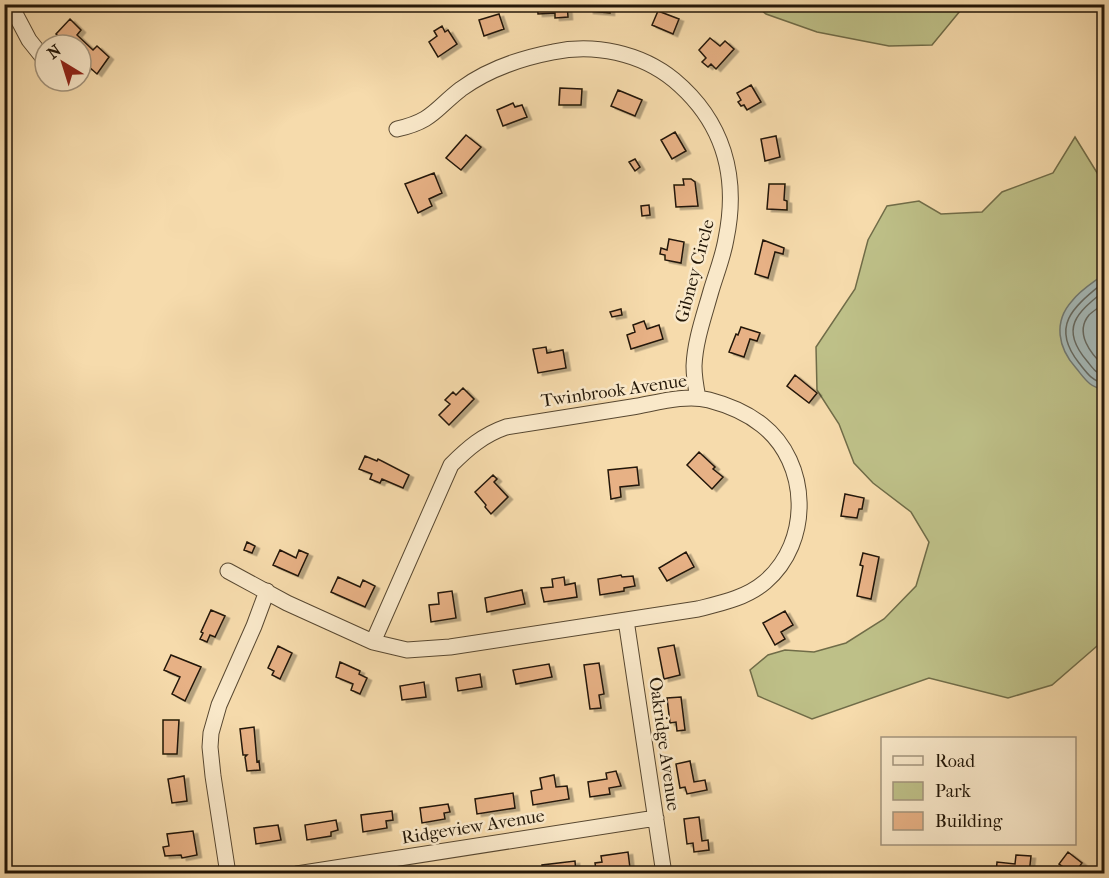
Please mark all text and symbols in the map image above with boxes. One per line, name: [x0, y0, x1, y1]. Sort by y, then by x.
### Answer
north arrow: [33, 33, 93, 93]
text: N: [43, 40, 65, 63]
street label: Gibney Circle: [671, 217, 719, 325]
street label: Twinbrook Avenue: [540, 370, 688, 412]
street label: Oakridge Avenue: [644, 676, 684, 812]
legend: [881, 737, 1076, 845]
text: Road: [935, 751, 975, 772]
text: Park: [935, 781, 972, 802]
street label: Ridgeview Avenue: [400, 805, 546, 849]
text: Building: [935, 811, 1003, 832]

